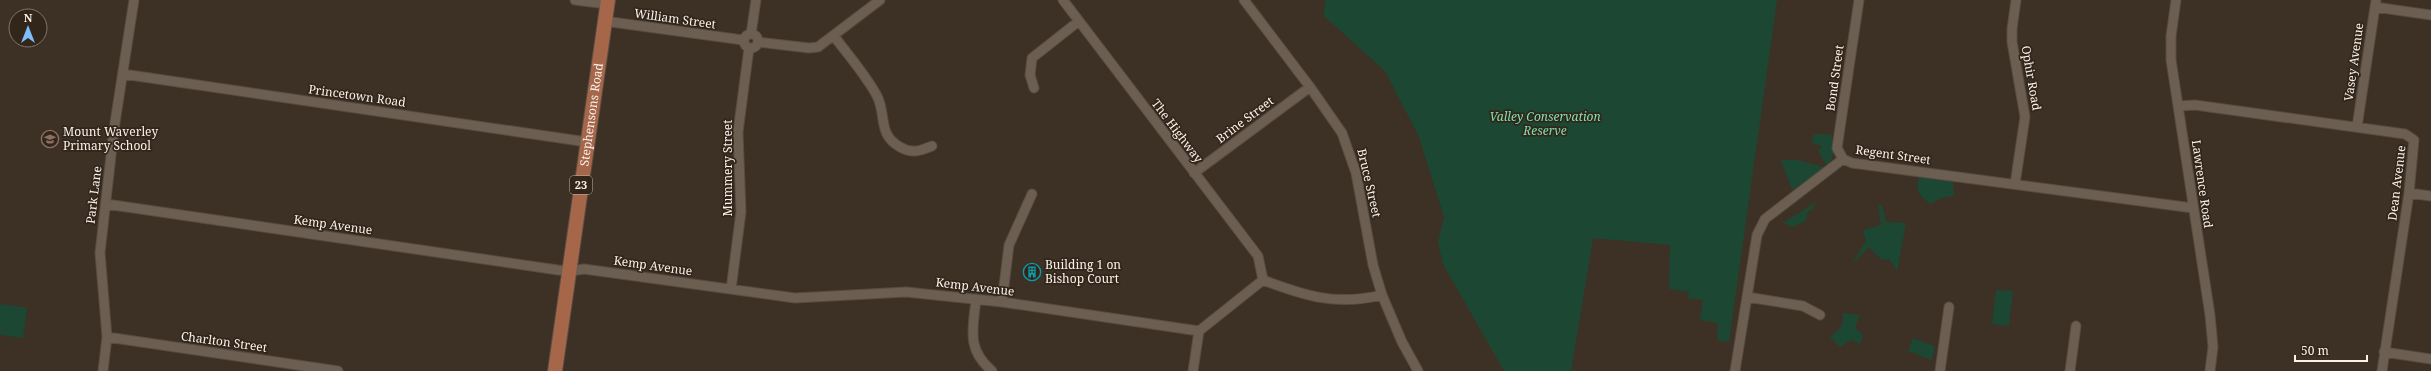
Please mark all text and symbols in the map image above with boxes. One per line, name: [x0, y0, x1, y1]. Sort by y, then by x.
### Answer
street label: William Street: [633, 4, 717, 33]
north arrow: [8, 8, 48, 48]
text: N: [24, 10, 33, 25]
street label: Vasey Avenue: [2340, 22, 2367, 102]
street label: Bond Street: [1821, 44, 1848, 112]
street label: Ophir Road: [2017, 44, 2046, 112]
street label: Stephensons Road: [575, 61, 607, 167]
street label: Princetown Road: [307, 80, 407, 111]
street label: Brine Street: [1212, 92, 1277, 147]
street label: The Highway: [1148, 95, 1207, 166]
park label: Valley Conservation Reserve: [1489, 108, 1601, 139]
street label: Mummery Street: [719, 120, 736, 217]
place label: Mount Waverley Primary School: [63, 123, 159, 154]
school or university icon: Mount Waverley Primary School: [40, 129, 60, 149]
street label: Lawrence Road: [2188, 139, 2217, 230]
street label: Regent Street: [1854, 141, 1932, 168]
street label: Dean Avenue: [2383, 144, 2410, 222]
street label: Bruce Street: [1353, 147, 1386, 219]
street label: Park Lane: [82, 165, 105, 225]
road number: 23: [570, 176, 592, 194]
street label: Kemp Avenue: [293, 211, 374, 238]
street label: Kemp Avenue: [613, 252, 694, 279]
place label: Building 1 on Bishop Court: [1045, 256, 1121, 287]
building icon: Building 1 on Bishop Court: [1022, 262, 1042, 282]
street label: Kemp Avenue: [935, 273, 1015, 300]
street label: Charlton Street: [180, 327, 268, 356]
scale bar: [2295, 337, 2367, 363]
text: 50 m: [2301, 342, 2329, 359]

